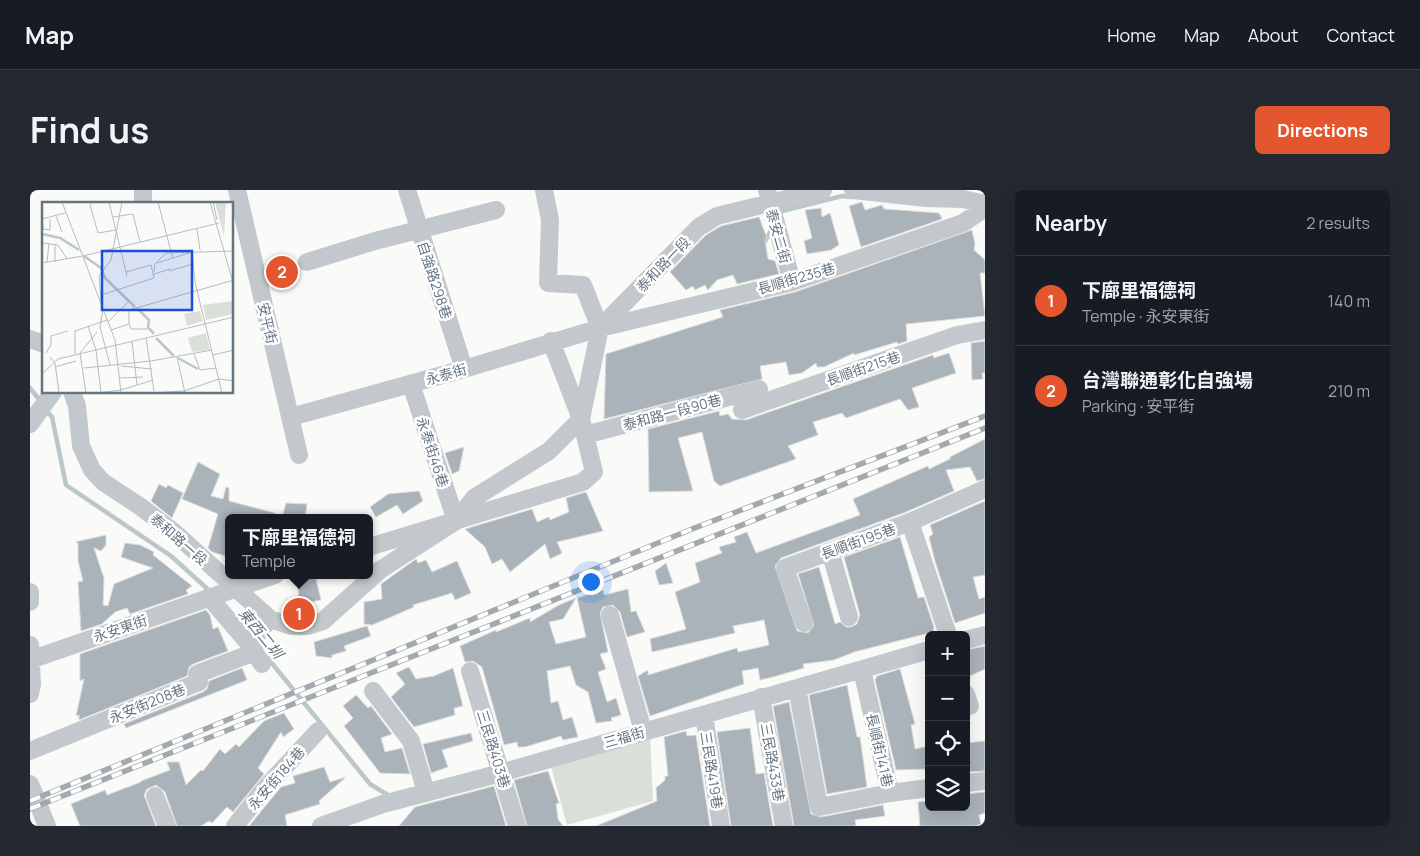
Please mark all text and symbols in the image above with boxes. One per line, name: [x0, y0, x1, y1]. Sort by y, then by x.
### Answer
text: Map: [25, 18, 74, 51]
text: Home: [1107, 23, 1156, 47]
text: Map: [1184, 23, 1220, 47]
text: About: [1248, 23, 1298, 47]
text: Contact: [1326, 23, 1395, 47]
text: Find us: [30, 106, 149, 154]
button: Directions: [1255, 106, 1390, 154]
inset map: [42, 202, 234, 394]
street label: 泰安二街: [762, 206, 796, 266]
text: Nearby: [1035, 209, 1107, 237]
text: 2 results: [1306, 212, 1370, 234]
street label: 泰和路一段: [632, 232, 694, 296]
street label: 自強路298巷: [413, 239, 457, 321]
pin: 2: [266, 253, 298, 291]
street label: 長順街235巷: [755, 258, 837, 298]
text: 下廍里福德祠: [1082, 277, 1196, 303]
text: 1: [1047, 290, 1055, 312]
text: 140 m: [1328, 290, 1370, 312]
street label: 安平街: [254, 300, 282, 346]
text: Temple · 永安東街: [1082, 305, 1210, 327]
street label: 長順街215巷: [823, 346, 903, 390]
street label: 永泰街: [423, 359, 469, 389]
text: 台灣聯通彰化自強場: [1082, 367, 1253, 393]
text: 2: [1046, 380, 1056, 402]
text: 210 m: [1328, 380, 1370, 402]
street label: 泰和路一段90巷: [621, 390, 723, 434]
text: Parking · 安平街: [1082, 395, 1195, 417]
street label: 永泰街46巷: [413, 414, 453, 490]
street label: 泰和路一段: [146, 509, 212, 569]
popup: [225, 514, 373, 579]
street label: 長順街195巷: [818, 519, 898, 563]
text: 下廍里福德祠: [242, 524, 356, 550]
text: Temple: [242, 550, 296, 572]
your location: [578, 569, 604, 595]
pin: 1: [283, 595, 315, 633]
water label: 東西二圳: [234, 603, 289, 664]
street label: 永安東街: [90, 610, 150, 646]
map controls: [925, 631, 970, 811]
button: +: [925, 631, 970, 676]
button: −: [925, 676, 970, 721]
street label: 永安街208巷: [106, 679, 188, 727]
street label: 三民路403巷: [473, 708, 515, 790]
street label: 長順街141巷: [862, 711, 898, 789]
street label: 三民路433巷: [757, 721, 789, 803]
button: locate: [925, 721, 970, 766]
street label: 三福街: [601, 722, 647, 752]
street label: 三民路419巷: [696, 730, 728, 810]
street label: 永安街184巷: [243, 742, 309, 814]
button: layers: [925, 766, 970, 811]

